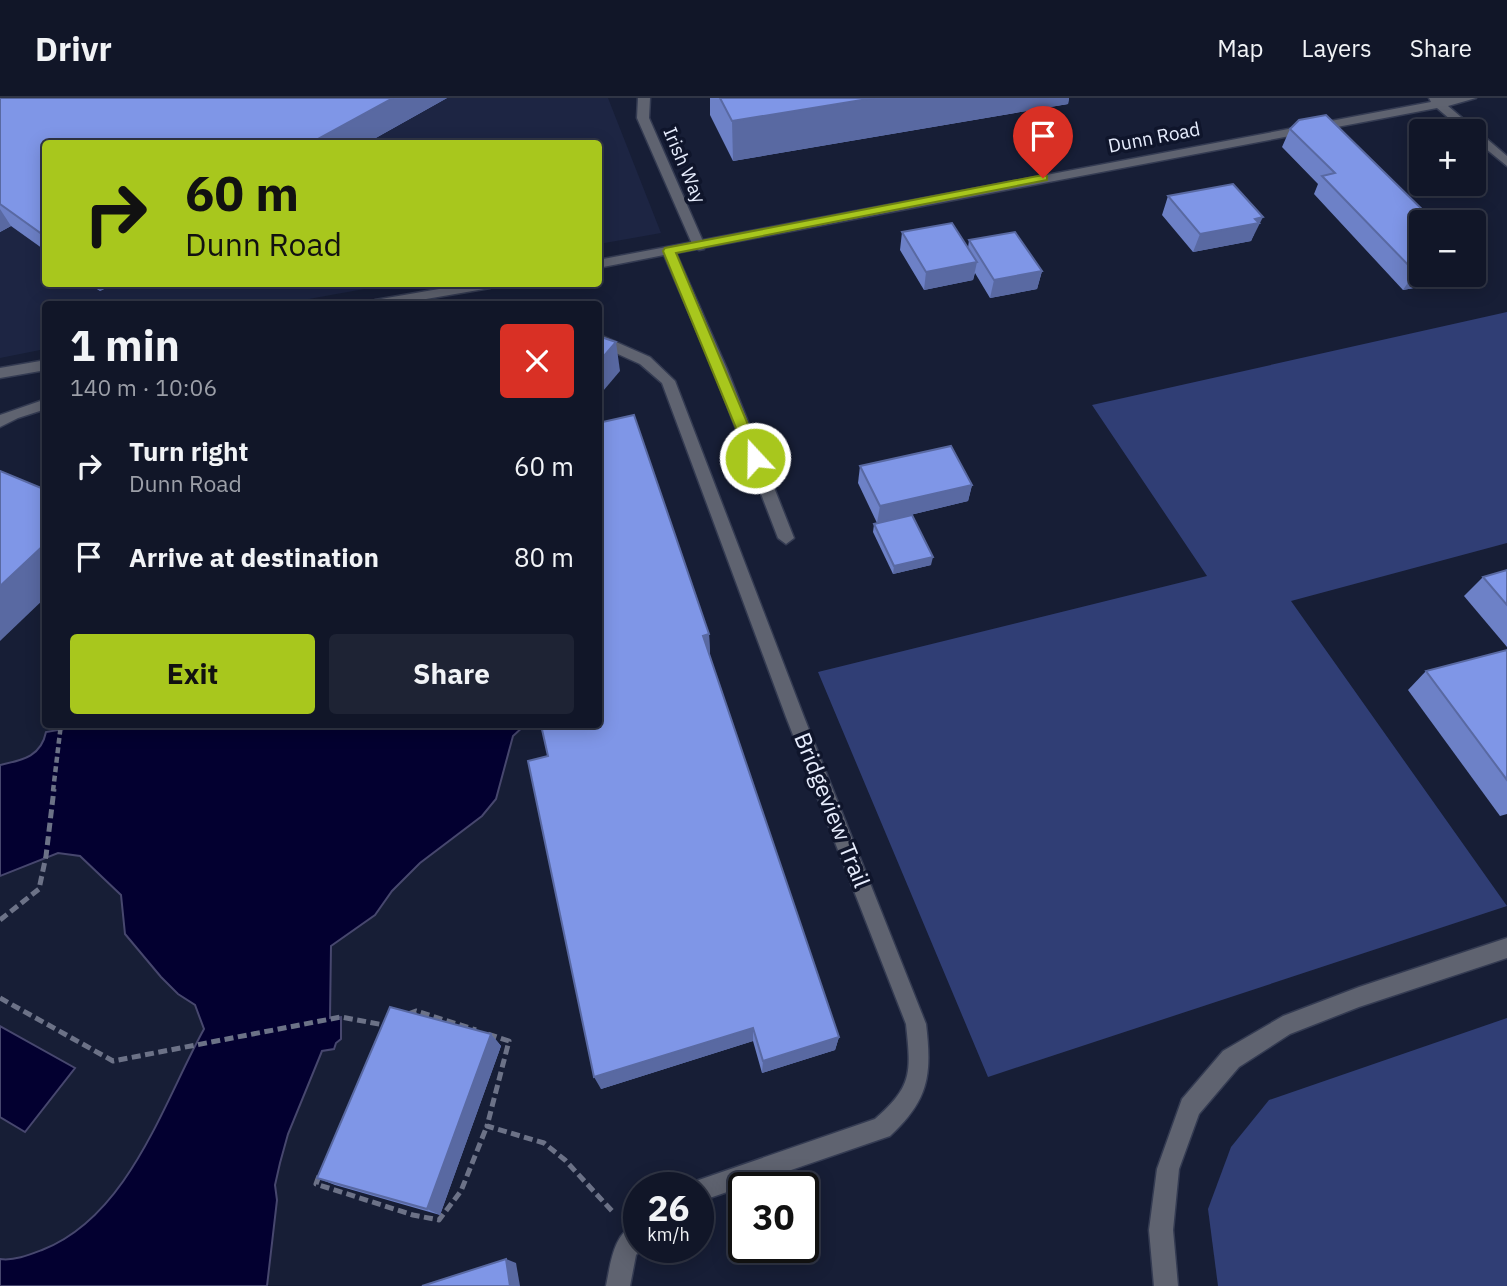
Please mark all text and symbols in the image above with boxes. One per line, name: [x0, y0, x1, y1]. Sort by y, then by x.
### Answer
text: Drivr: [35, 27, 112, 70]
text: Map: [1217, 32, 1264, 64]
text: Layers: [1302, 32, 1372, 64]
text: Share: [1410, 32, 1472, 64]
pin: [1013, 106, 1073, 178]
street label: Dunn Road: [1106, 116, 1202, 158]
icon: arrive: [1024, 117, 1062, 155]
map controls: [1409, 119, 1486, 287]
button: +: [1409, 119, 1486, 196]
street label: Irish Way: [658, 123, 712, 207]
text: 60 m: [185, 161, 299, 224]
icon: right: [70, 168, 161, 259]
button: −: [1409, 210, 1486, 287]
text: Dunn Road: [185, 223, 342, 265]
text: 1 min: [70, 318, 180, 373]
button: close: [500, 324, 574, 398]
text: 140 m · 10:06: [70, 372, 217, 402]
position arrow: [718, 421, 792, 495]
text: Turn right: [129, 434, 248, 468]
icon: right: [70, 447, 108, 485]
text: 60 m: [514, 449, 574, 483]
text: Dunn Road: [129, 468, 242, 498]
icon: arrive: [70, 538, 108, 576]
text: Arrive at destination: [129, 540, 379, 574]
text: 80 m: [514, 540, 574, 574]
button: Exit: [70, 634, 315, 714]
button: Share: [329, 634, 574, 714]
street label: Bridgeview Trail: [788, 728, 878, 891]
speed limit sign: 30: [728, 1172, 819, 1263]
text: 26: [647, 1185, 690, 1231]
text: km/h: [647, 1223, 690, 1246]

